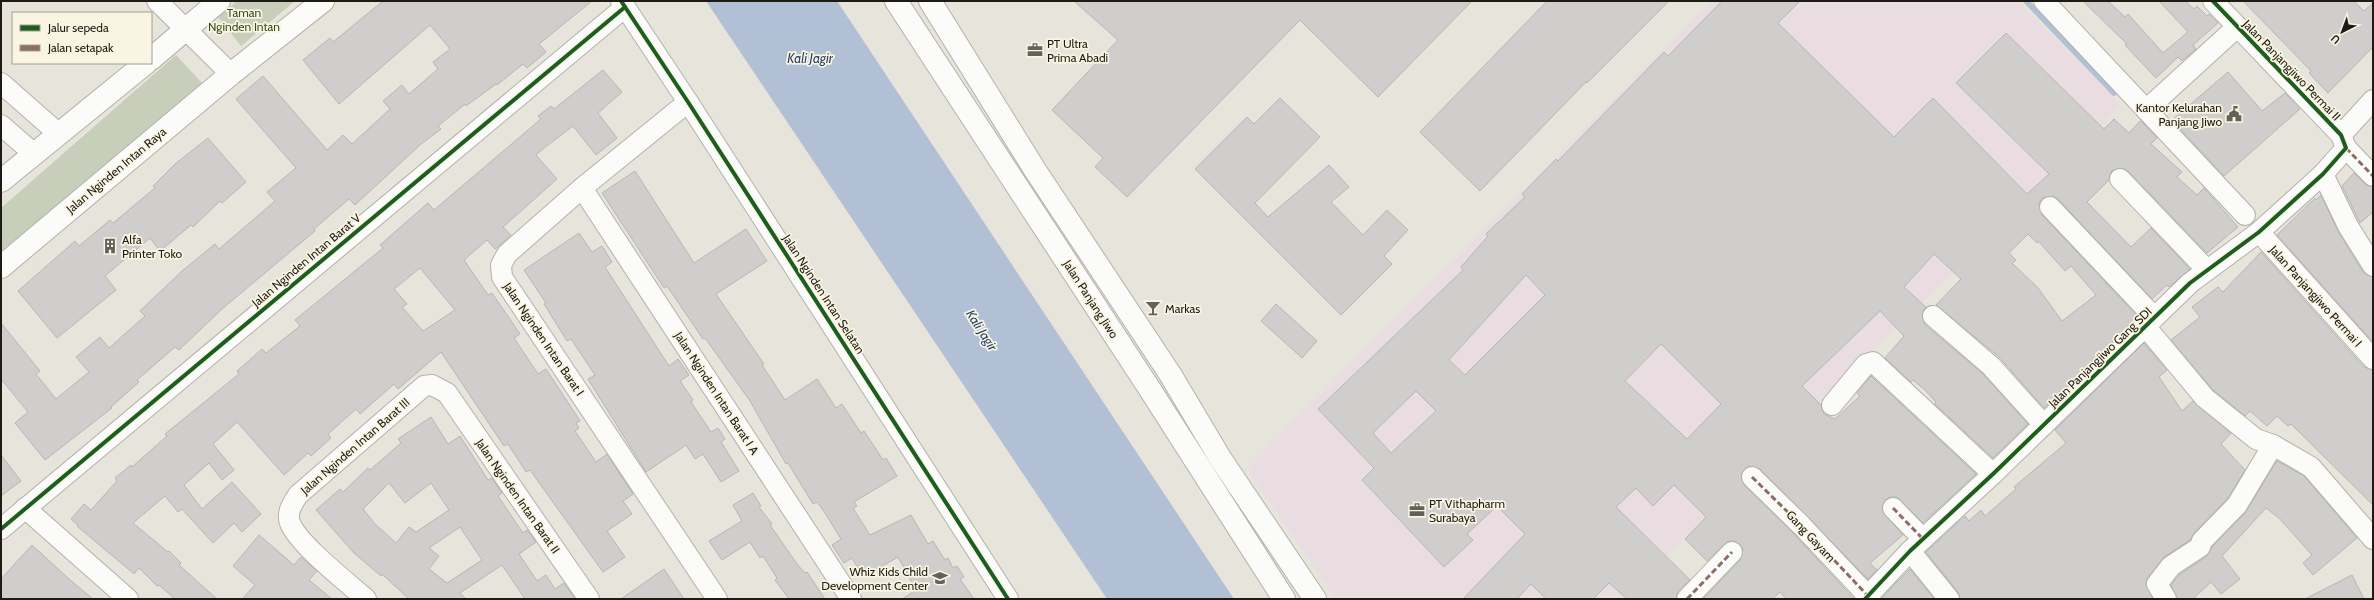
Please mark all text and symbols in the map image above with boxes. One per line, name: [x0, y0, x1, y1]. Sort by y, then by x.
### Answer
park label: Taman Nginden Intan: [208, 5, 280, 34]
legend: [12, 12, 152, 64]
north arrow: [2322, 12, 2362, 52]
street label: Jalan Panjangjiwo Permai II: [2239, 16, 2344, 124]
text: Jalur sepeda: [47, 20, 109, 35]
text: U: [2328, 32, 2343, 47]
place label: PT Ultra Prima Abadi: [1047, 36, 1108, 65]
text: Jalan setapak: [47, 40, 114, 55]
office icon: PT Ultra Prima Abadi: [1026, 41, 1044, 59]
water label: Kali Jagir: [787, 50, 834, 66]
place label: Kantor Kelurahan Panjang Jiwo: [2136, 100, 2222, 129]
public building icon: Kantor Kelurahan Panjang Jiwo: [2225, 105, 2243, 123]
street label: Jalan Nginden Intan Raya: [62, 124, 169, 217]
street label: Jalan Nginden Intan Barat V: [248, 210, 364, 311]
street label: Jalan Nginden Intan Selatan: [779, 231, 868, 357]
place label: Alfa Printer Toko: [122, 232, 183, 261]
building icon: Alfa Printer Toko: [101, 237, 119, 255]
street label: Jalan Panjangjiwo Permai I: [2266, 241, 2366, 350]
street label: Jalan Panjang Jiwo: [1060, 256, 1122, 341]
street label: Jalan Nginden Intan Barat I: [500, 279, 588, 399]
bar icon: Markas: [1144, 299, 1162, 317]
place label: Markas: [1165, 301, 1200, 316]
street label: Jalan Panjangjiwo Gang SDI: [2044, 304, 2155, 411]
water label: Kali Jagir: [963, 307, 1002, 354]
street label: Jalan Nginden Intan Barat I A: [671, 328, 763, 458]
street label: Jalan Nginden Intan Barat III: [297, 395, 413, 498]
street label: Jalan Nginden Intan Barat II: [472, 435, 563, 556]
place label: PT Vithapharm Surabaya: [1429, 496, 1505, 525]
office icon: PT Vithapharm Surabaya: [1408, 501, 1426, 519]
street label: Gang Gayam: [1783, 507, 1839, 565]
place label: Whiz Kids Child Development Center: [821, 564, 928, 593]
school or university icon: Whiz Kids Child Development Center: [931, 569, 949, 587]

